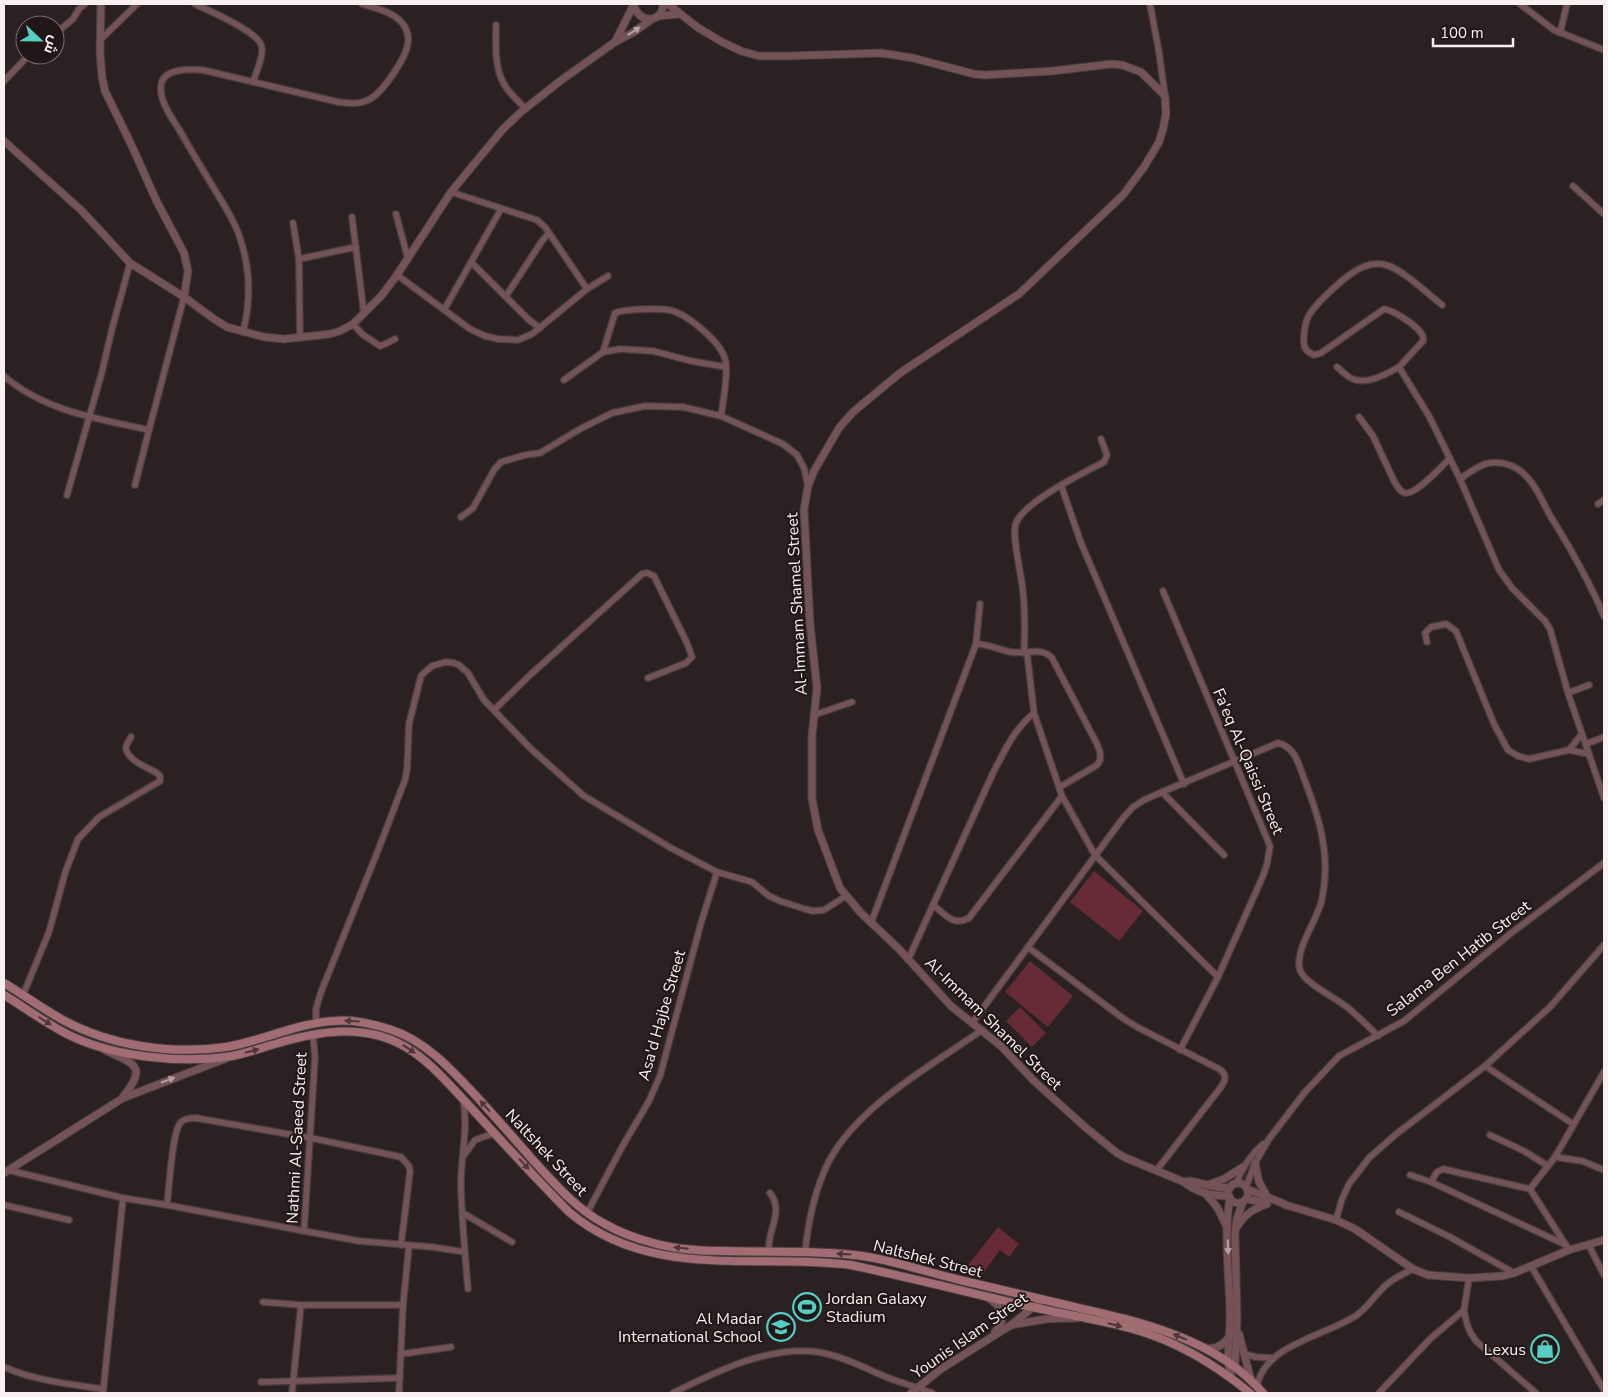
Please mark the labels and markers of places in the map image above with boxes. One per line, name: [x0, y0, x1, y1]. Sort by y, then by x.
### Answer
place label: Jordan Galaxy Stadium: [825, 1288, 927, 1328]
sports icon: Jordan Galaxy Stadium: [792, 1292, 822, 1322]
place label: Al Madar International School: [618, 1308, 762, 1348]
school or university icon: Al Madar International School: [766, 1312, 796, 1342]
shop icon: Lexus: [1530, 1334, 1560, 1364]
place label: Lexus: [1484, 1339, 1526, 1361]

